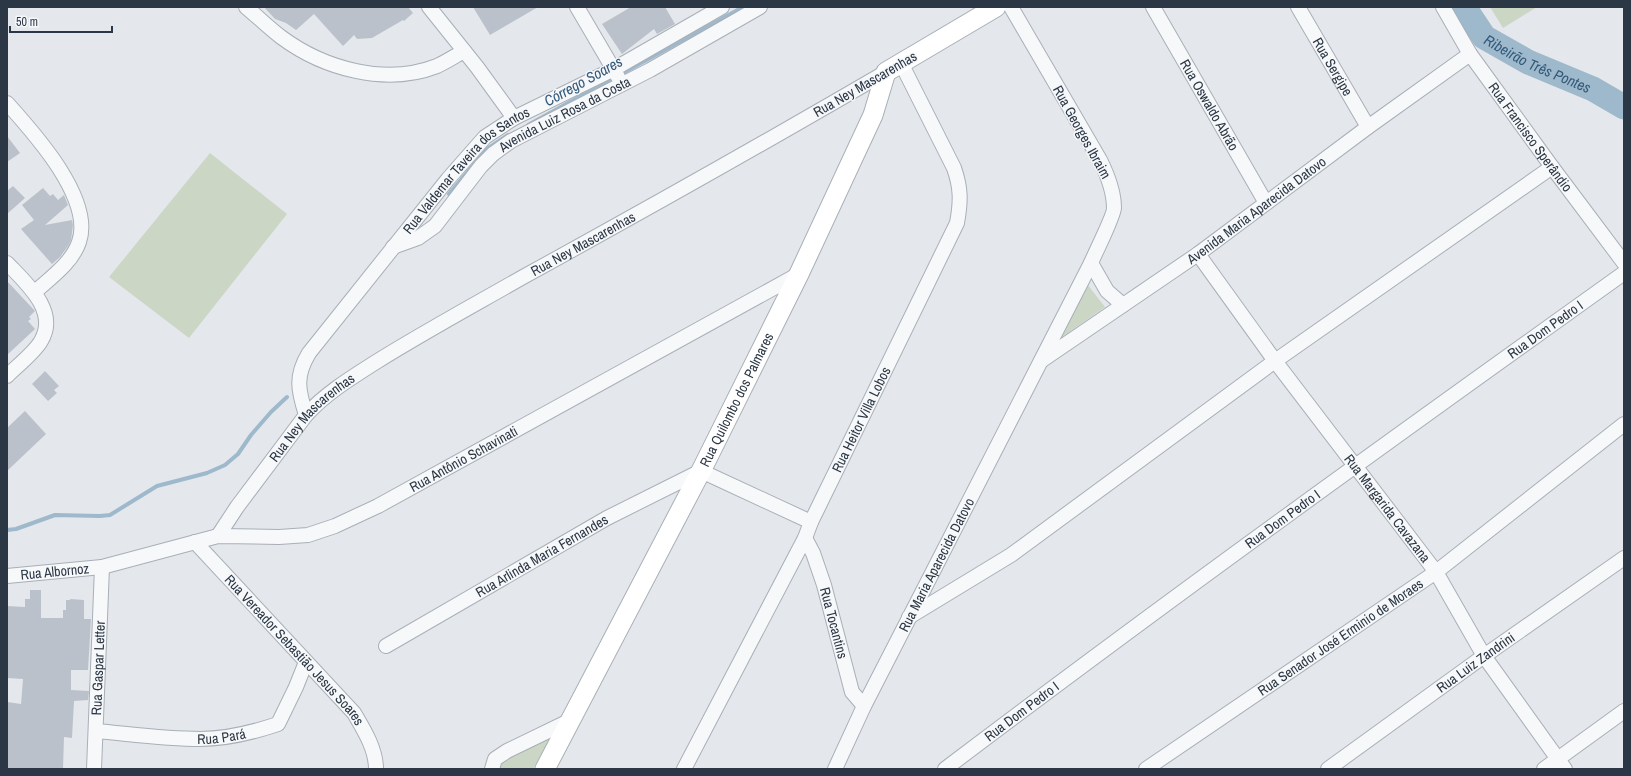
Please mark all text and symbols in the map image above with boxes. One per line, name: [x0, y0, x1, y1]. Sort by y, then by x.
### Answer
scale bar: [10, 8, 112, 34]
text: 50 m: [16, 14, 38, 30]
water label: Ribeirão Três Pontes: [1480, 29, 1594, 98]
street label: Rua Sergipe: [1309, 34, 1357, 99]
street label: Rua Ney Mascarenhas: [810, 47, 920, 121]
water label: Córrego Soares: [540, 51, 626, 111]
street label: Rua Oswaldo Abrão: [1176, 56, 1243, 154]
street label: Avenida Luiz Rosa da Costa: [494, 72, 634, 157]
street label: Rua Francisco Sperândio: [1485, 79, 1576, 195]
street label: Rua Georges Ibraim: [1049, 82, 1115, 182]
street label: Rua Valdemar Taveira dos Santos: [399, 103, 533, 237]
street label: Avenida Maria Aparecida Datovo: [1183, 152, 1330, 269]
street label: Rua Ney Mascarenhas: [527, 208, 639, 280]
street label: Rua Dom Pedro I: [1504, 296, 1587, 363]
street label: Rua Quilombo dos Palmares: [696, 329, 778, 470]
street label: Rua Heitor Villa Lobos: [828, 363, 895, 475]
street label: Rua Ney Mascarenhas: [265, 369, 358, 465]
street label: Rua Antônio Schavinati: [406, 422, 521, 496]
street label: Rua Margarida Cavazana: [1340, 450, 1435, 566]
street label: Rua Dom Pedro I: [1241, 486, 1324, 552]
street label: Rua Maria Aparecida Datovo: [895, 495, 978, 635]
street label: Rua Arlinda Maria Fernandes: [472, 510, 611, 601]
street label: Rua Albornoz: [20, 559, 90, 584]
street label: Rua Vereador Sebastião Jesus Soares: [221, 571, 368, 729]
street label: Rua Senador José Erminio de Moraes: [1254, 574, 1427, 700]
street label: Rua Tocantins: [816, 585, 852, 661]
street label: Rua Gaspar Letter: [87, 620, 109, 716]
street label: Rua Luiz Zandrini: [1433, 628, 1518, 697]
street label: Rua Dom Pedro I: [981, 677, 1063, 745]
street label: Rua Pará: [197, 724, 248, 748]

